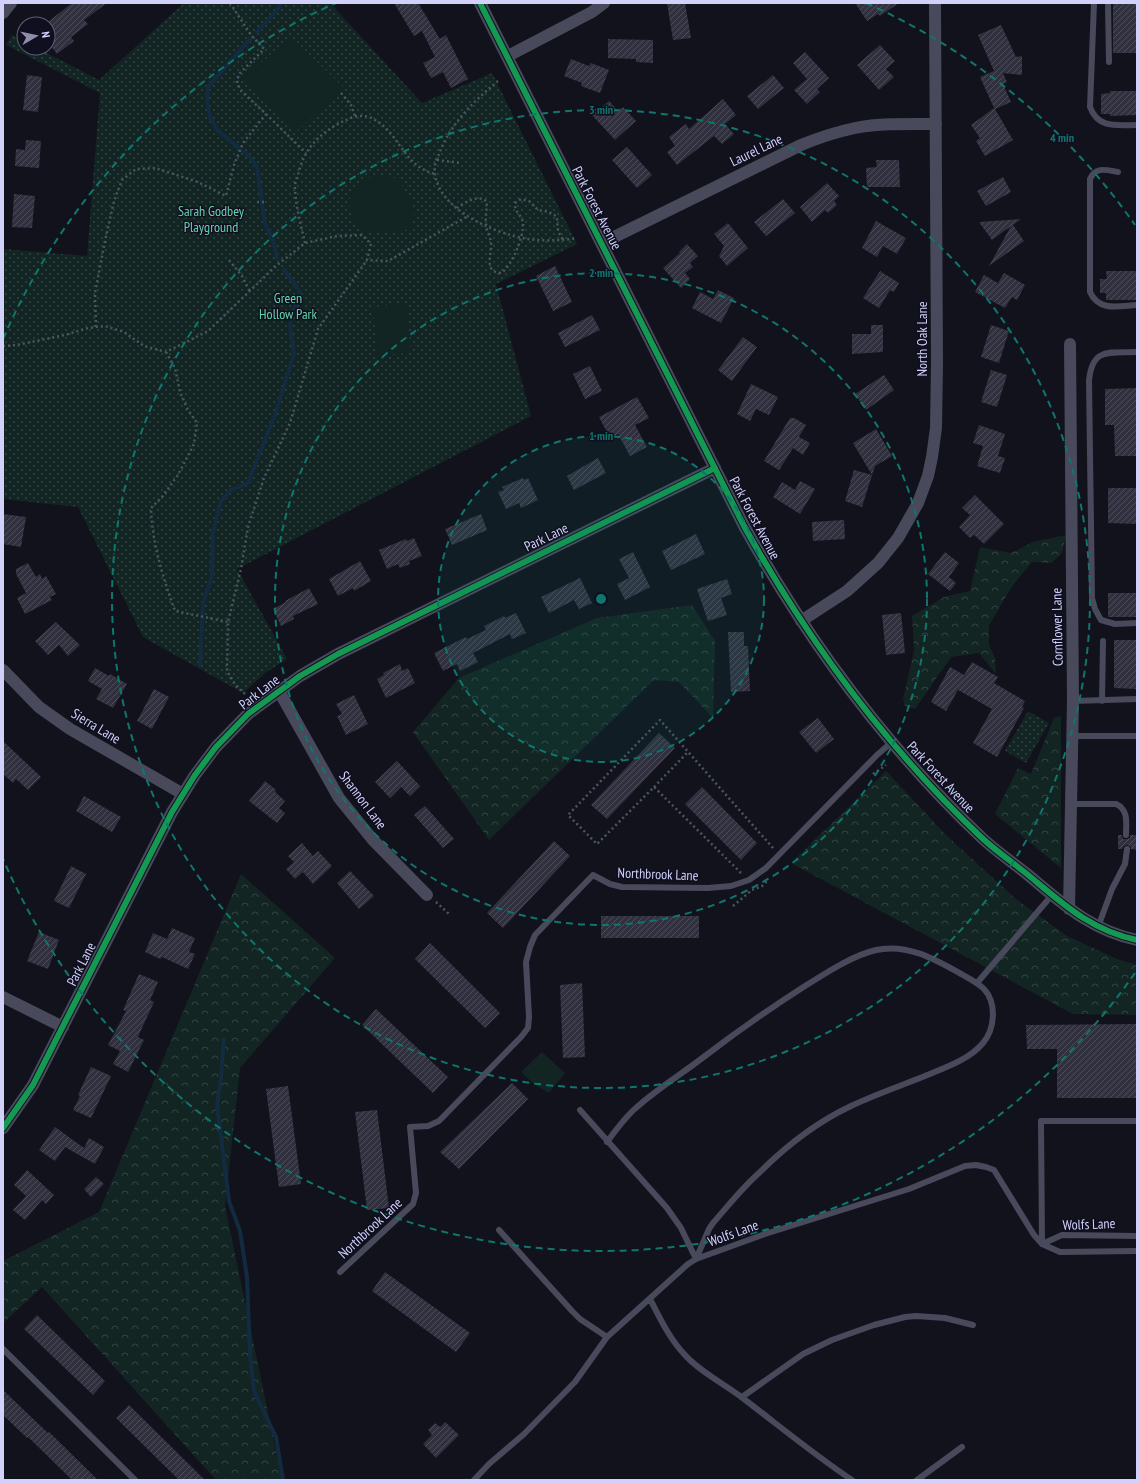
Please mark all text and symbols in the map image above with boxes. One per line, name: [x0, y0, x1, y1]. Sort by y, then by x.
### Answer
north arrow: [16, 16, 56, 56]
text: N: [38, 30, 53, 39]
text: 3 min: [589, 102, 613, 117]
street label: Laurel Lane: [727, 129, 785, 170]
text: 4 min: [1050, 130, 1074, 145]
street label: Park Forest Avenue: [568, 163, 626, 253]
park label: Sarah Godbey Playground: [178, 202, 245, 236]
text: 2 min: [589, 265, 613, 280]
park label: Green Hollow Park: [259, 289, 317, 323]
street label: North Oak Lane: [913, 301, 931, 377]
text: 1 min: [589, 428, 613, 443]
street label: Park Forest Avenue: [726, 473, 785, 563]
street label: Park Lane: [521, 519, 571, 555]
street label: Cornflower Lane: [1047, 587, 1067, 666]
centre of rings: [594, 592, 608, 606]
street label: Park Lane: [235, 670, 283, 713]
street label: Sierra Lane: [68, 704, 124, 748]
street label: Park Forest Avenue: [903, 737, 979, 817]
street label: Shannon Lane: [335, 767, 391, 833]
street label: Northbrook Lane: [617, 864, 699, 884]
street label: Park Lane: [62, 939, 100, 989]
street label: Northbrook Lane: [334, 1194, 406, 1262]
street label: Wolfs Lane: [1062, 1214, 1116, 1234]
street label: Wolfs Lane: [705, 1215, 761, 1250]

